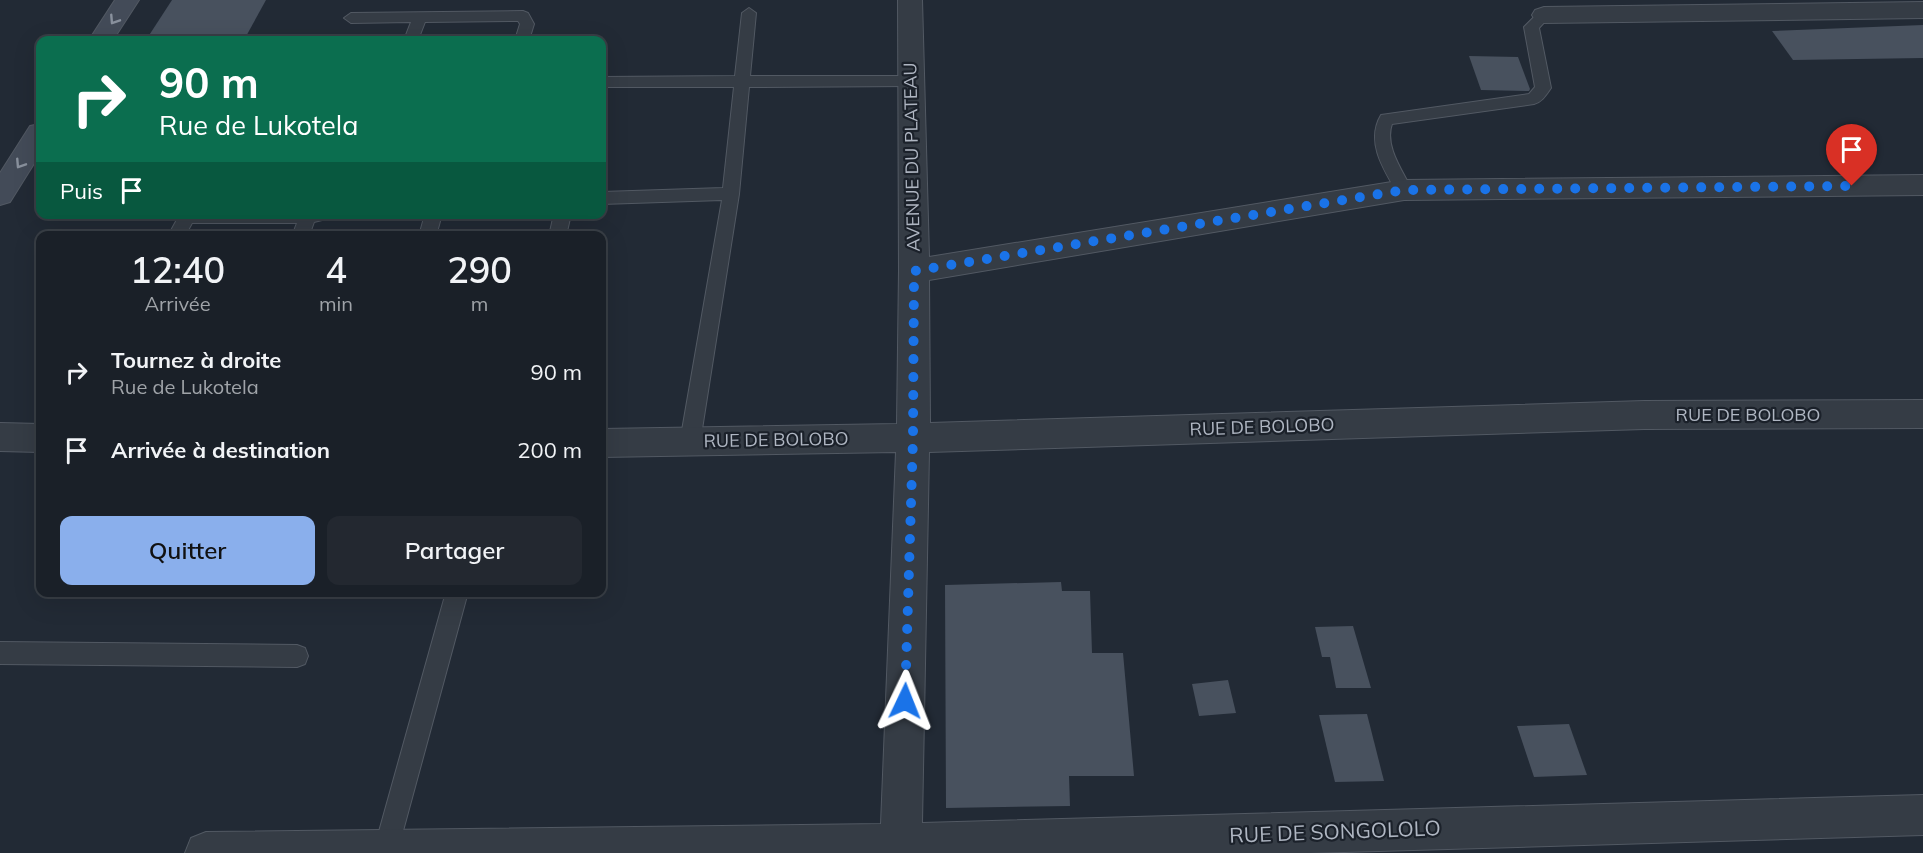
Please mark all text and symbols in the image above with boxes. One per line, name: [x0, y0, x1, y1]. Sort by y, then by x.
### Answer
one-way arrow: [110, 13, 121, 24]
text: 90 m: [159, 56, 259, 109]
icon: right: [60, 60, 138, 138]
street label: AVENUE DU PLATEAU: [898, 62, 925, 252]
text: Rue de Lukotela: [159, 108, 358, 142]
pin: [1826, 124, 1877, 186]
icon: arrive: [1835, 133, 1868, 166]
one-way arrow: [17, 157, 28, 168]
icon: arrive: [115, 174, 148, 207]
text: Puis: [60, 177, 103, 205]
text: 12:40: [130, 247, 225, 292]
text: 4: [325, 247, 347, 292]
text: 290: [447, 247, 512, 292]
text: Arrivée: [144, 291, 211, 316]
text: min: [319, 291, 353, 316]
text: m: [471, 291, 488, 316]
text: Tournez à droite: [111, 346, 281, 374]
icon: right: [60, 356, 93, 389]
text: 90 m: [531, 358, 582, 386]
text: Rue de Lukotela: [111, 374, 259, 399]
street label: RUE DE BOLOBO: [1676, 403, 1820, 426]
street label: RUE DE BOLOBO: [1189, 412, 1335, 441]
street label: RUE DE BOLOBO: [703, 427, 849, 452]
icon: arrive: [60, 434, 93, 467]
text: Arrivée à destination: [111, 436, 330, 464]
text: 200 m: [517, 436, 582, 464]
button: Quitter: [60, 516, 315, 585]
button: Partager: [327, 516, 582, 585]
position arrow: [873, 669, 937, 733]
street label: RUE DE SONGOLOLO: [1229, 814, 1441, 848]

